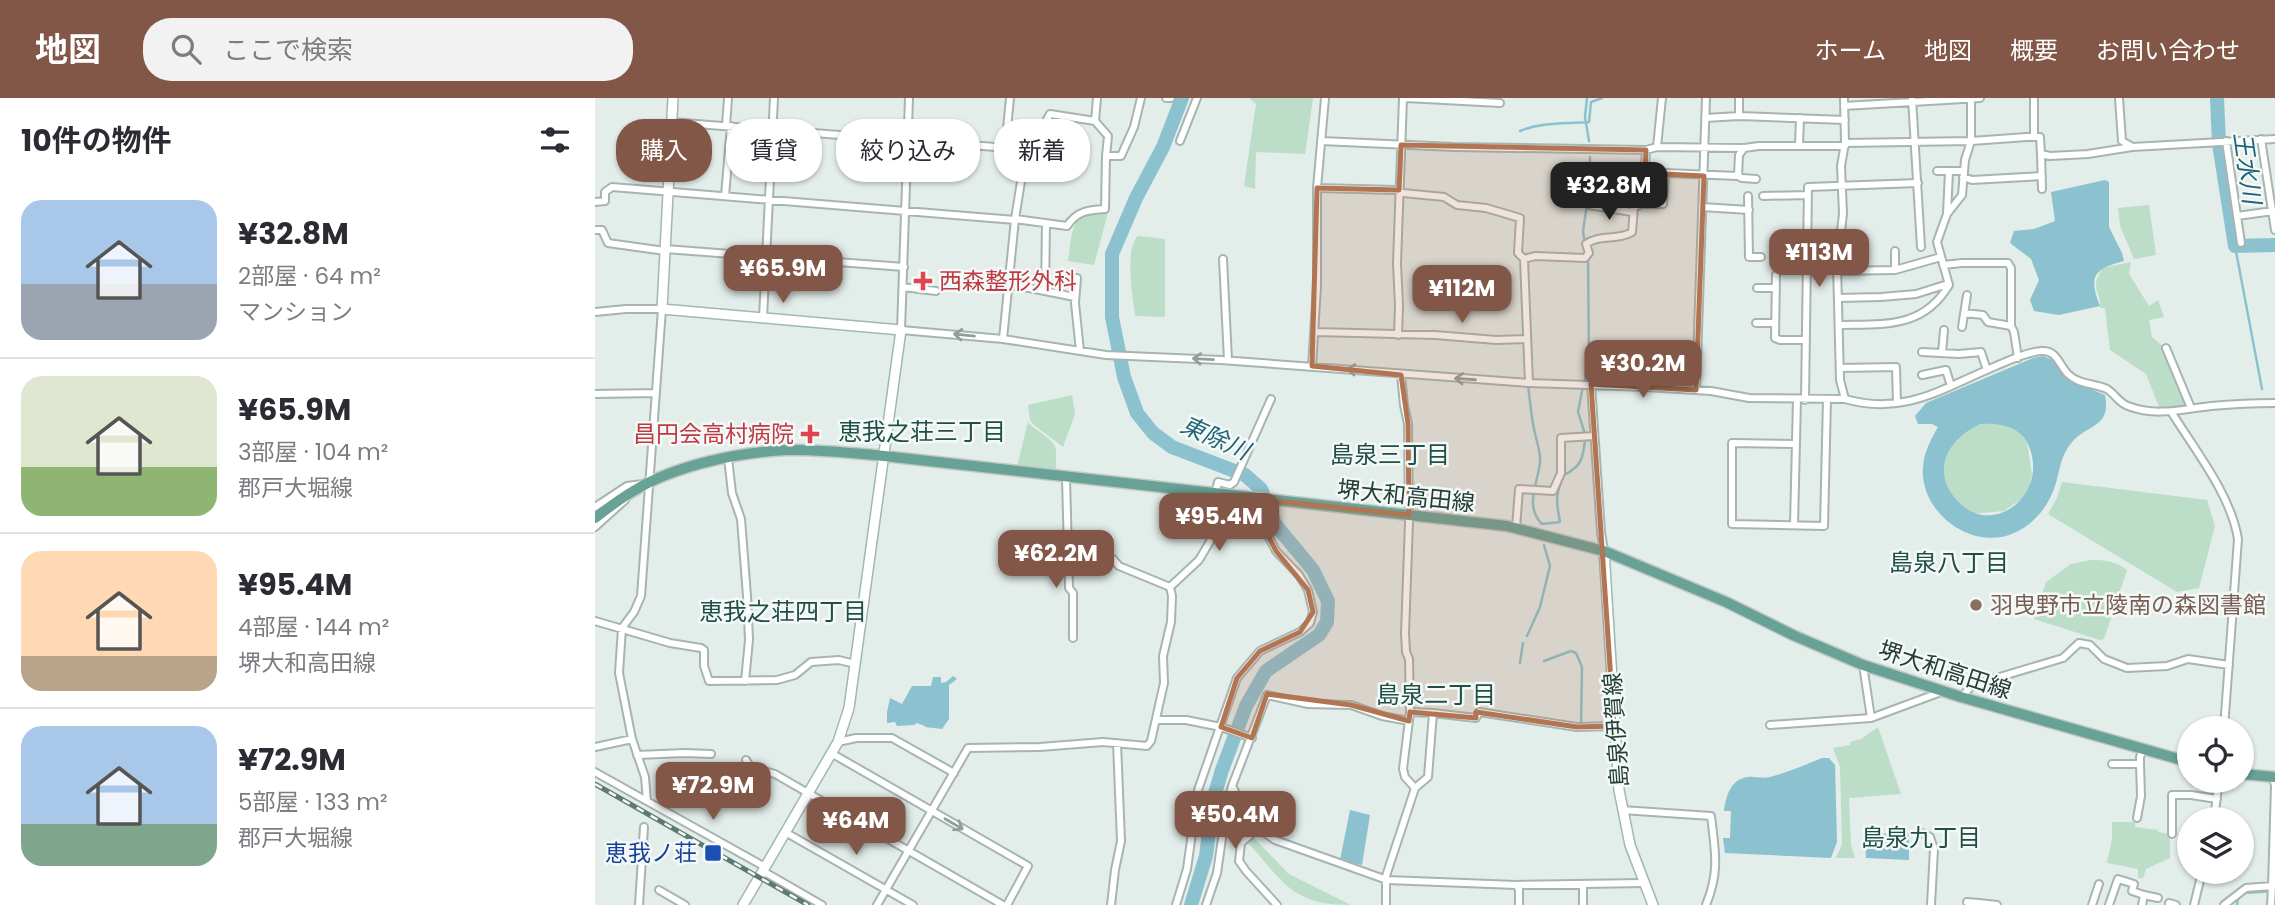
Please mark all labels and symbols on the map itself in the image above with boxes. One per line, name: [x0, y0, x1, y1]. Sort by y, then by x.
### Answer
water label: 王水川: [2226, 130, 2269, 209]
pin: ¥32.8M: [1552, 162, 1666, 222]
pin: ¥113M: [1770, 230, 1868, 289]
pin: ¥65.9M: [726, 246, 840, 305]
place label: 西森整形外科: [939, 265, 1077, 297]
pin: ¥112M: [1413, 266, 1511, 325]
marker: 西森整形外科: [913, 271, 933, 291]
one-way arrow: [954, 329, 976, 342]
pin: ¥30.2M: [1586, 341, 1700, 400]
one-way arrow: [1192, 352, 1215, 365]
one-way arrow: [1346, 363, 1368, 376]
one-way arrow: [1454, 372, 1477, 385]
water label: 東除川: [1176, 408, 1258, 468]
district label: 恵我之荘三丁目: [838, 415, 1006, 448]
place label: 昌円会高村病院: [633, 418, 794, 450]
marker: 昌円会高村病院: [800, 424, 820, 444]
district label: 島泉三丁目: [1330, 438, 1450, 471]
street label: 堺大和高田線: [1336, 473, 1476, 519]
pin: ¥95.4M: [1162, 494, 1276, 553]
pin: ¥62.2M: [999, 531, 1113, 590]
district label: 島泉八丁目: [1889, 546, 2009, 579]
place label: 羽曳野市立陵南の森図書館: [1990, 589, 2266, 621]
district label: 恵我之荘四丁目: [699, 595, 867, 628]
marker: 羽曳野市立陵南の森図書館: [1968, 597, 1984, 613]
street label: 堺大和高田線: [1874, 633, 2016, 707]
street label: 島泉伊賀線: [1596, 672, 1636, 788]
district label: 島泉二丁目: [1376, 678, 1496, 711]
pin: ¥72.9M: [656, 762, 770, 822]
pin: ¥50.4M: [1178, 792, 1292, 851]
pin: ¥64M: [815, 798, 897, 857]
one-way arrow: [944, 817, 964, 831]
district label: 島泉九丁目: [1861, 821, 1981, 854]
place label: 恵我ノ荘: [605, 837, 697, 869]
marker: 恵我ノ荘: [703, 843, 723, 863]

